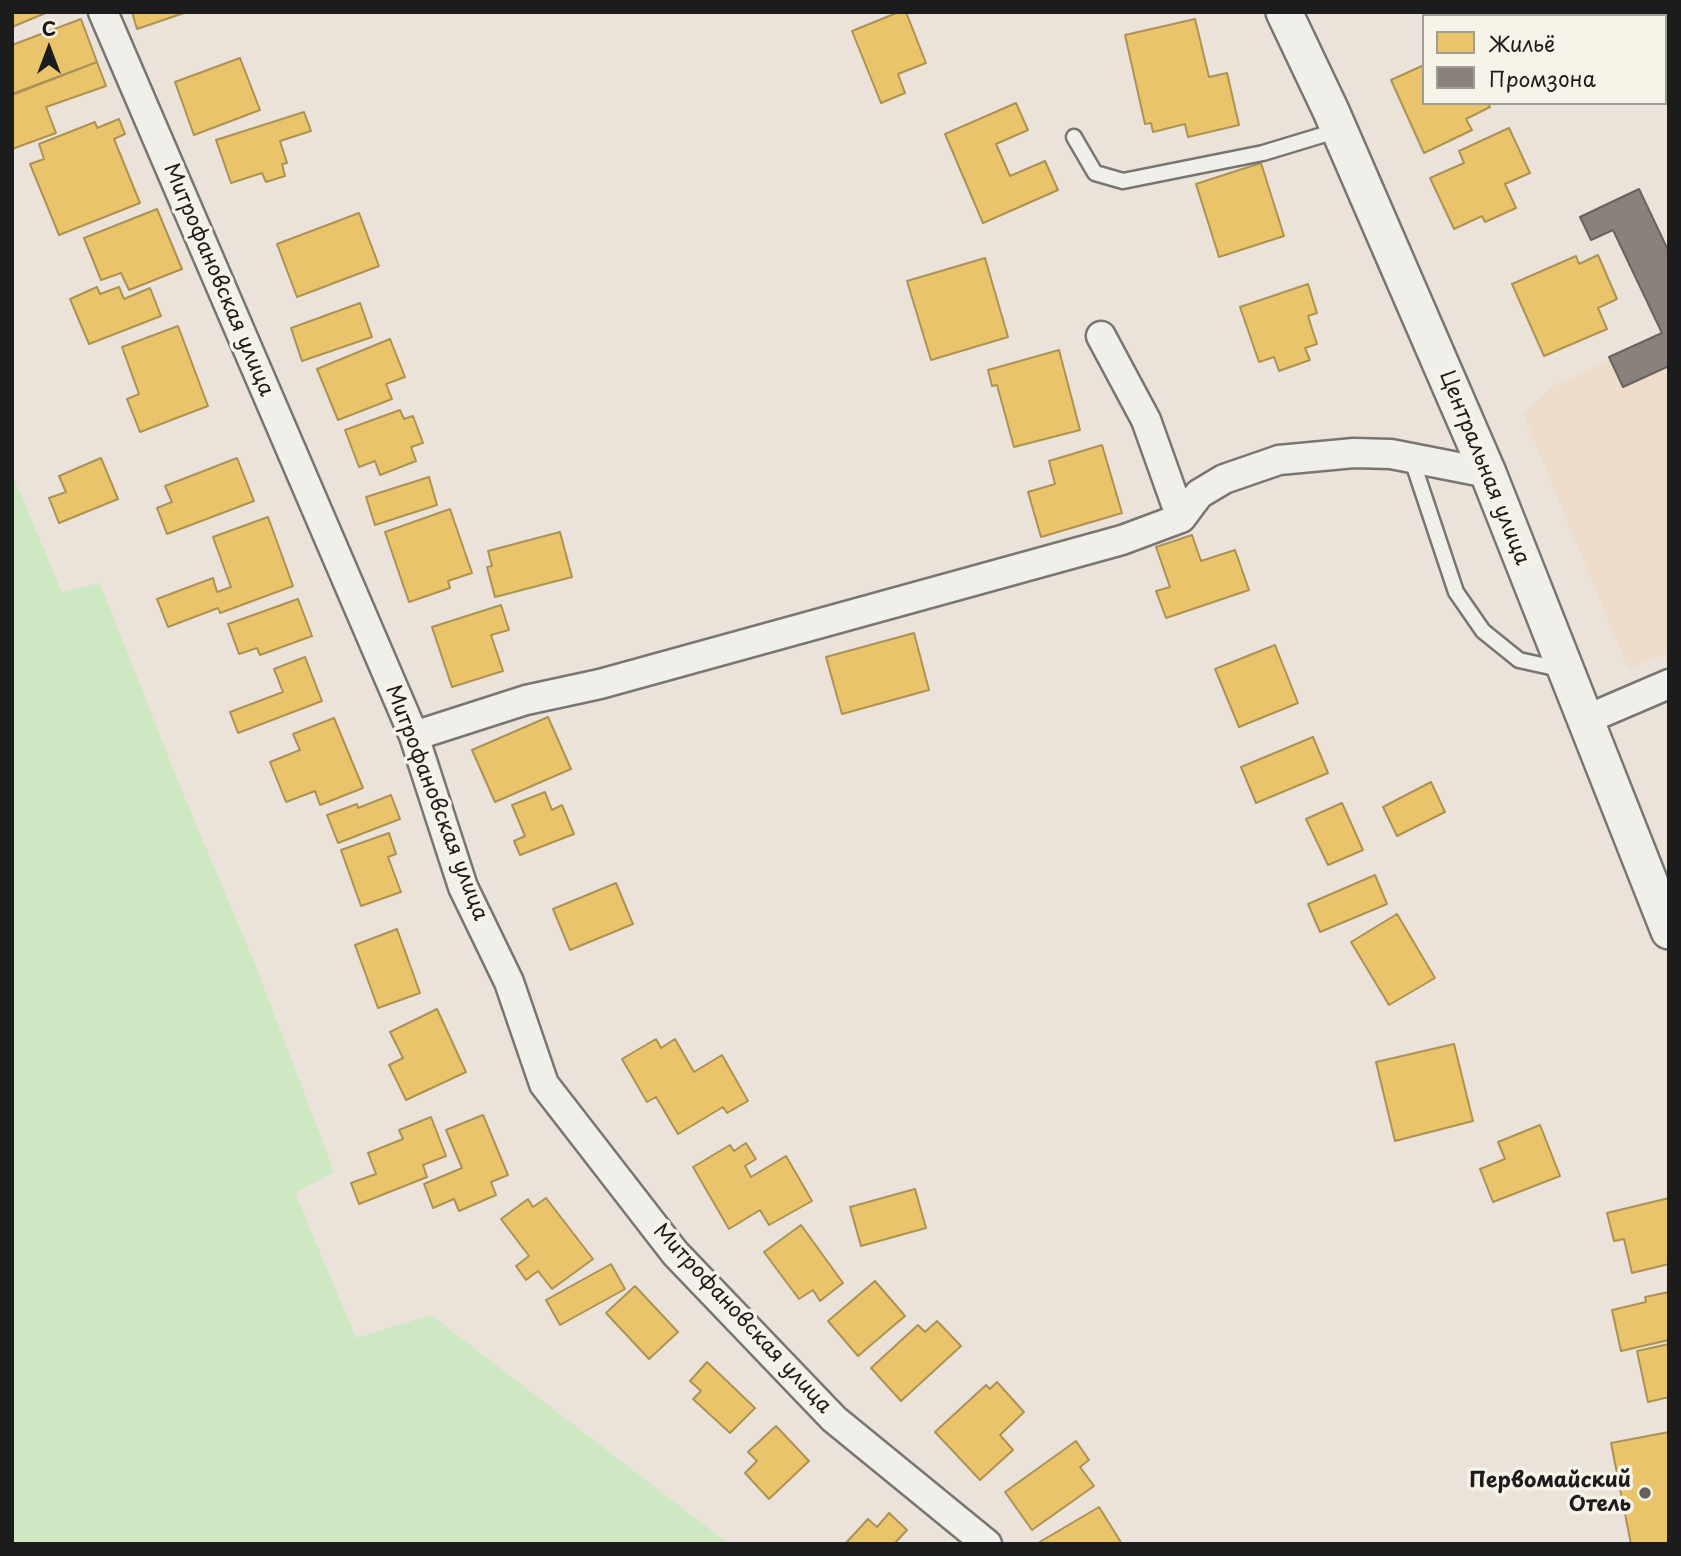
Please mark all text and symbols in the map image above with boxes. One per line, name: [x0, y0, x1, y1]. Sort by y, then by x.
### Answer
north arrow: [14, 14, 84, 84]
text: С: [42, 14, 56, 42]
legend: [1422, 14, 1667, 105]
text: Жильё: [1489, 27, 1555, 59]
text: Промзона: [1489, 62, 1596, 94]
street label: Митрофановская улица: [158, 160, 278, 400]
street label: Центральная улица: [1433, 367, 1535, 569]
street label: Митрофановская улица: [379, 682, 493, 924]
street label: Митрофановская улица: [647, 1219, 837, 1419]
place label: Первомайский Отель: [1469, 1468, 1631, 1518]
marker: Первомайский Отель: [1637, 1485, 1653, 1501]

